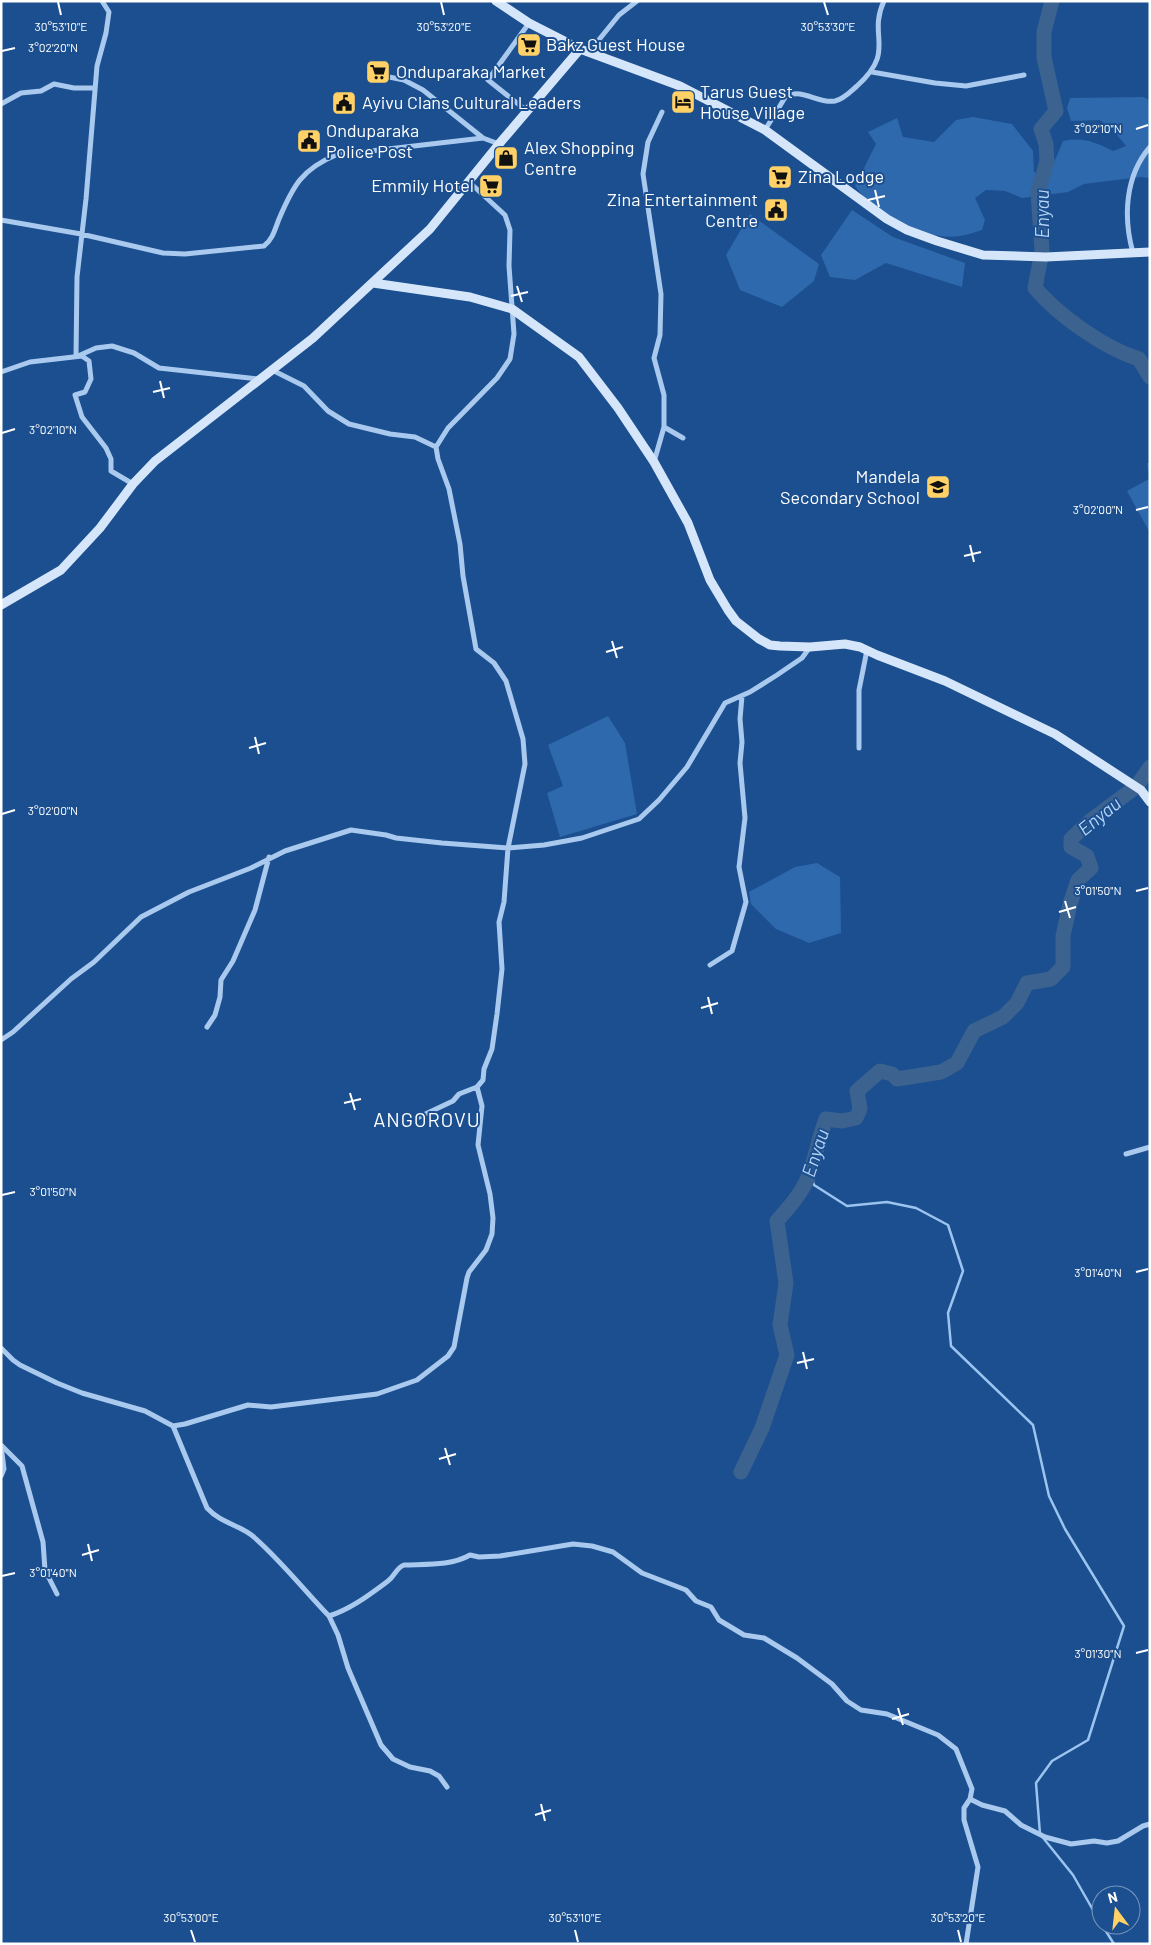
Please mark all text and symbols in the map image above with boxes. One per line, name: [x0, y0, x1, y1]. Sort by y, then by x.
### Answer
text: 30°53'10"E: [35, 19, 87, 33]
text: 30°53'20"E: [416, 19, 472, 33]
text: 30°53'30"E: [801, 19, 855, 33]
supermarket icon: Bakz Guest House: [516, 32, 542, 58]
place label: Bakz Guest House: [546, 33, 685, 55]
text: 3°02'20"N: [28, 40, 78, 54]
supermarket icon: Onduparaka Market: [365, 59, 391, 85]
place label: Onduparaka Market: [396, 60, 546, 82]
place label: Tarus Guest House Village: [700, 80, 805, 123]
hotel icon: Tarus Guest House Village: [670, 89, 696, 115]
public building icon: Ayivu Clans Cultural Leaders: [331, 90, 357, 116]
place label: Ayivu Clans Cultural Leaders: [362, 91, 581, 113]
place label: Onduparaka Police Post: [326, 119, 419, 162]
text: 3°02'10"N: [1074, 121, 1122, 135]
public building icon: Onduparaka Police Post: [296, 128, 322, 154]
place label: Alex Shopping Centre: [524, 136, 634, 179]
shop icon: Alex Shopping Centre: [493, 145, 519, 171]
supermarket icon: Zina Lodge: [767, 164, 793, 190]
place label: Zina Lodge: [798, 165, 884, 187]
supermarket icon: Emmily Hotel: [478, 173, 504, 199]
place label: Emmily Hotel: [371, 174, 474, 196]
place label: Zina Entertainment Centre: [607, 188, 758, 231]
water label: Enyau: [1030, 189, 1053, 238]
public building icon: Zina Entertainment Centre: [763, 197, 789, 223]
text: 3°02'10"N: [29, 422, 77, 436]
place label: Mandela Secondary School: [780, 465, 920, 508]
school or university icon: Mandela Secondary School: [925, 474, 951, 500]
text: 3°02'00"N: [1073, 502, 1123, 516]
water label: Enyau: [1072, 791, 1125, 840]
text: 3°02'00"N: [28, 803, 78, 817]
text: 3°01'50"N: [1074, 883, 1122, 897]
district label: ANGOROVU: [373, 1107, 481, 1131]
water label: Enyau: [796, 1126, 833, 1180]
text: 3°01'50"N: [29, 1184, 77, 1198]
text: 3°01'40"N: [1074, 1265, 1122, 1279]
text: 3°01'40"N: [29, 1565, 77, 1579]
text: 3°01'30"N: [1074, 1646, 1122, 1660]
north arrow: [1091, 1885, 1141, 1935]
text: N: [1106, 1888, 1119, 1906]
text: 30°53'00"E: [163, 1910, 219, 1924]
text: 30°53'10"E: [549, 1910, 601, 1924]
text: 30°53'20"E: [930, 1910, 986, 1924]

